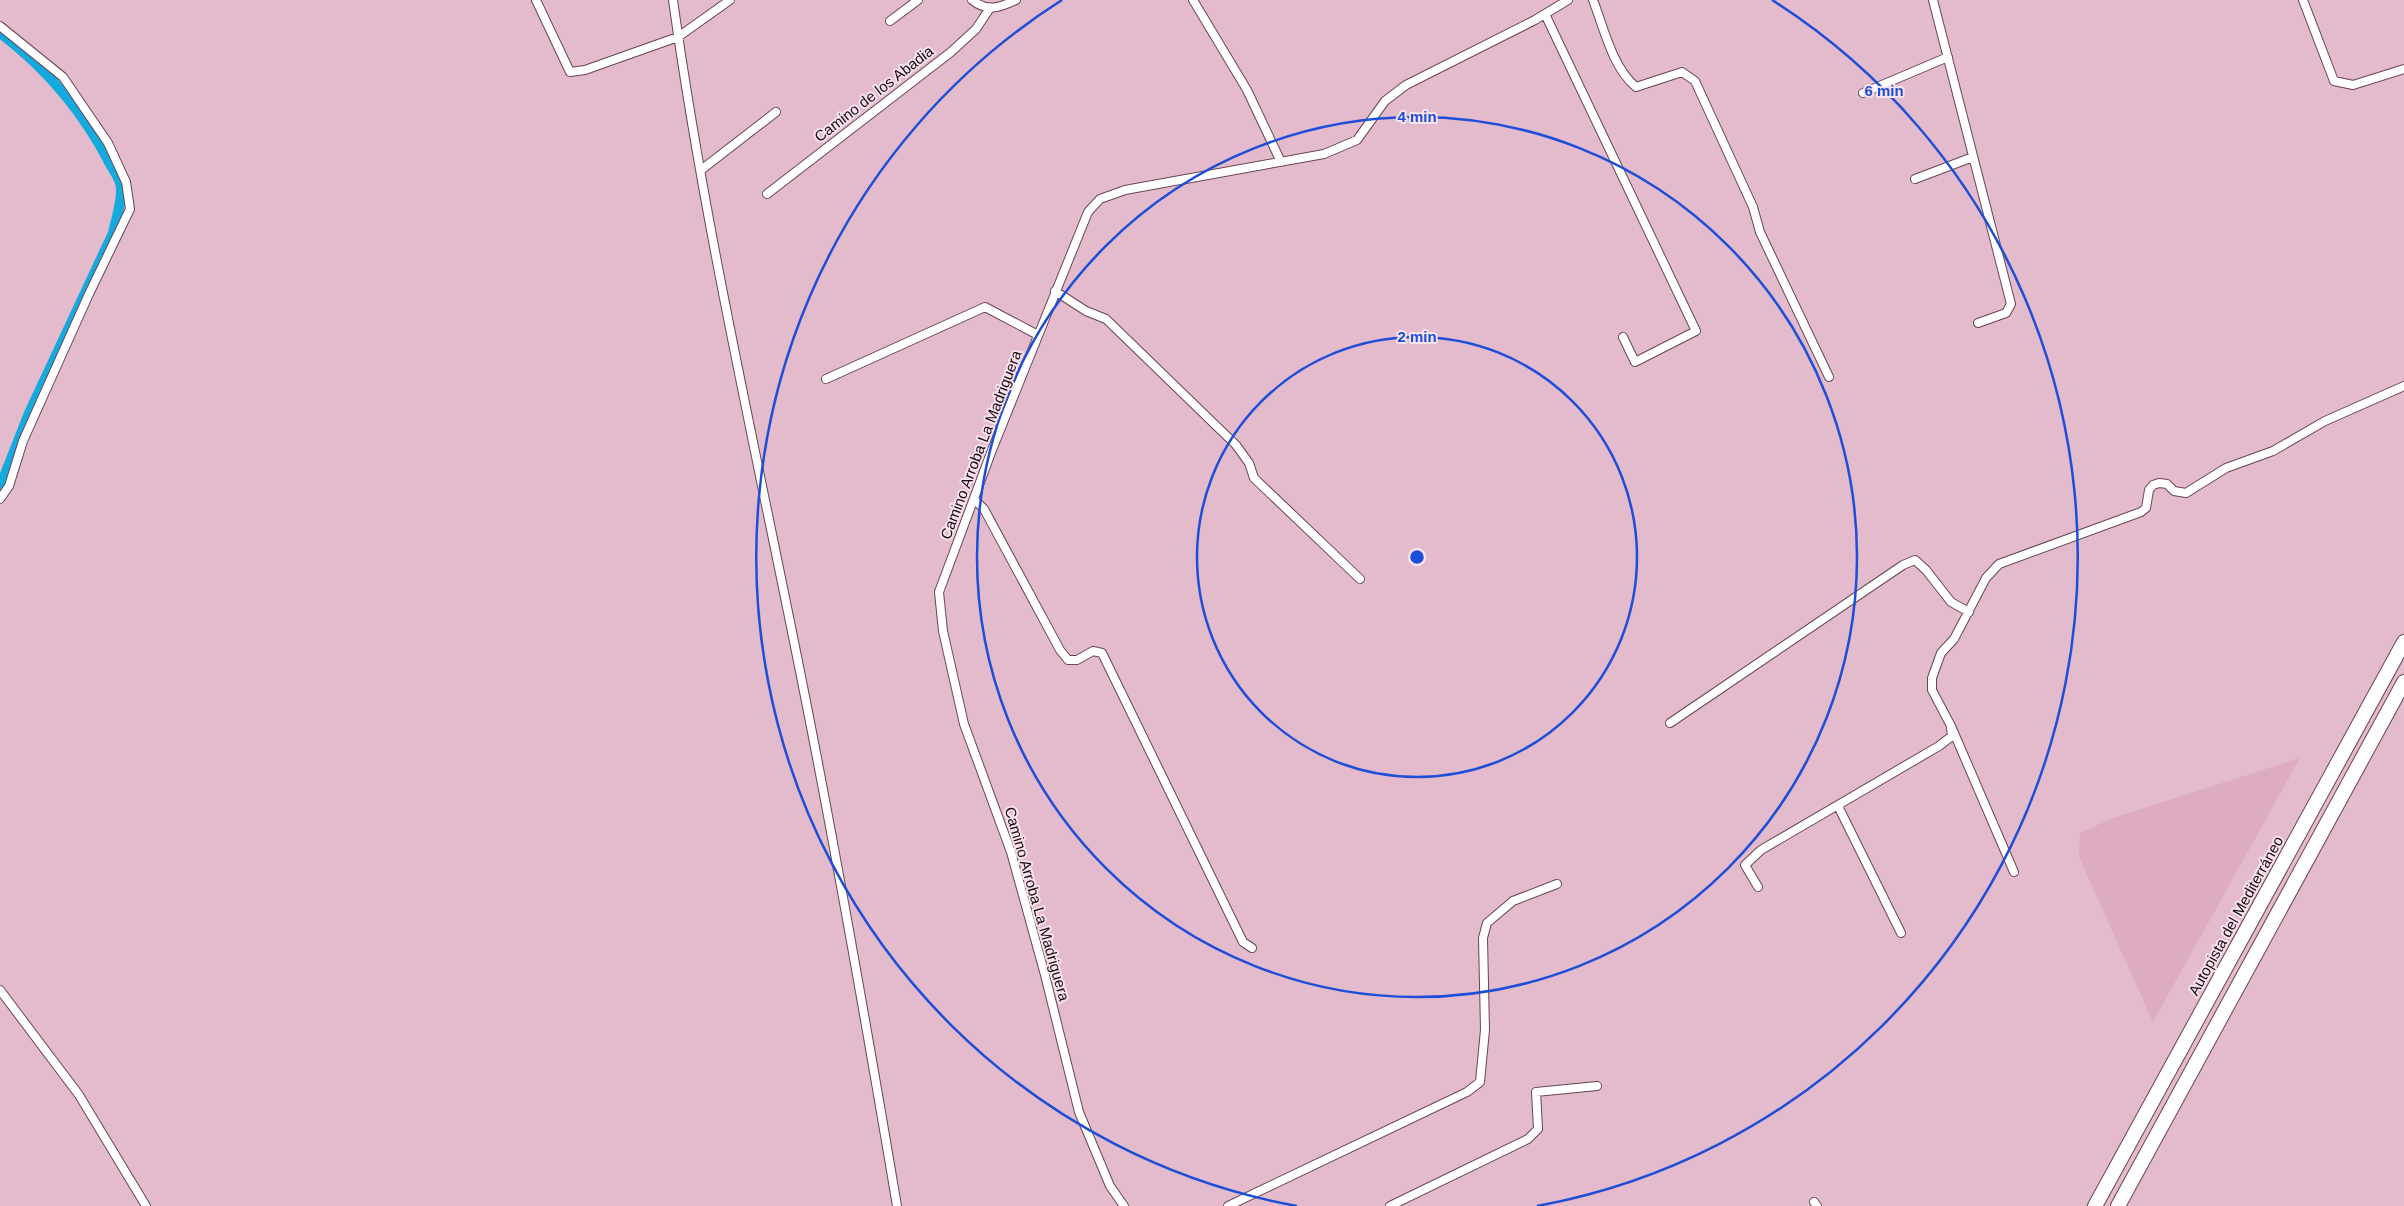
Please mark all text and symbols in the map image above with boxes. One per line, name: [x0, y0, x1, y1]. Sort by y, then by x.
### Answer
street label: Camino de los Abadia: [811, 42, 937, 145]
text: 6 min: [1864, 82, 1904, 99]
text: 4 min: [1397, 108, 1437, 125]
text: 2 min: [1397, 328, 1437, 345]
street label: Camino Arroba La Madriguera: [937, 347, 1025, 542]
centre of rings: [1408, 548, 1426, 566]
street label: Camino Arroba La Madriguera: [1002, 805, 1074, 1003]
street label: Autopista del Mediterráneo: [2185, 833, 2286, 998]

